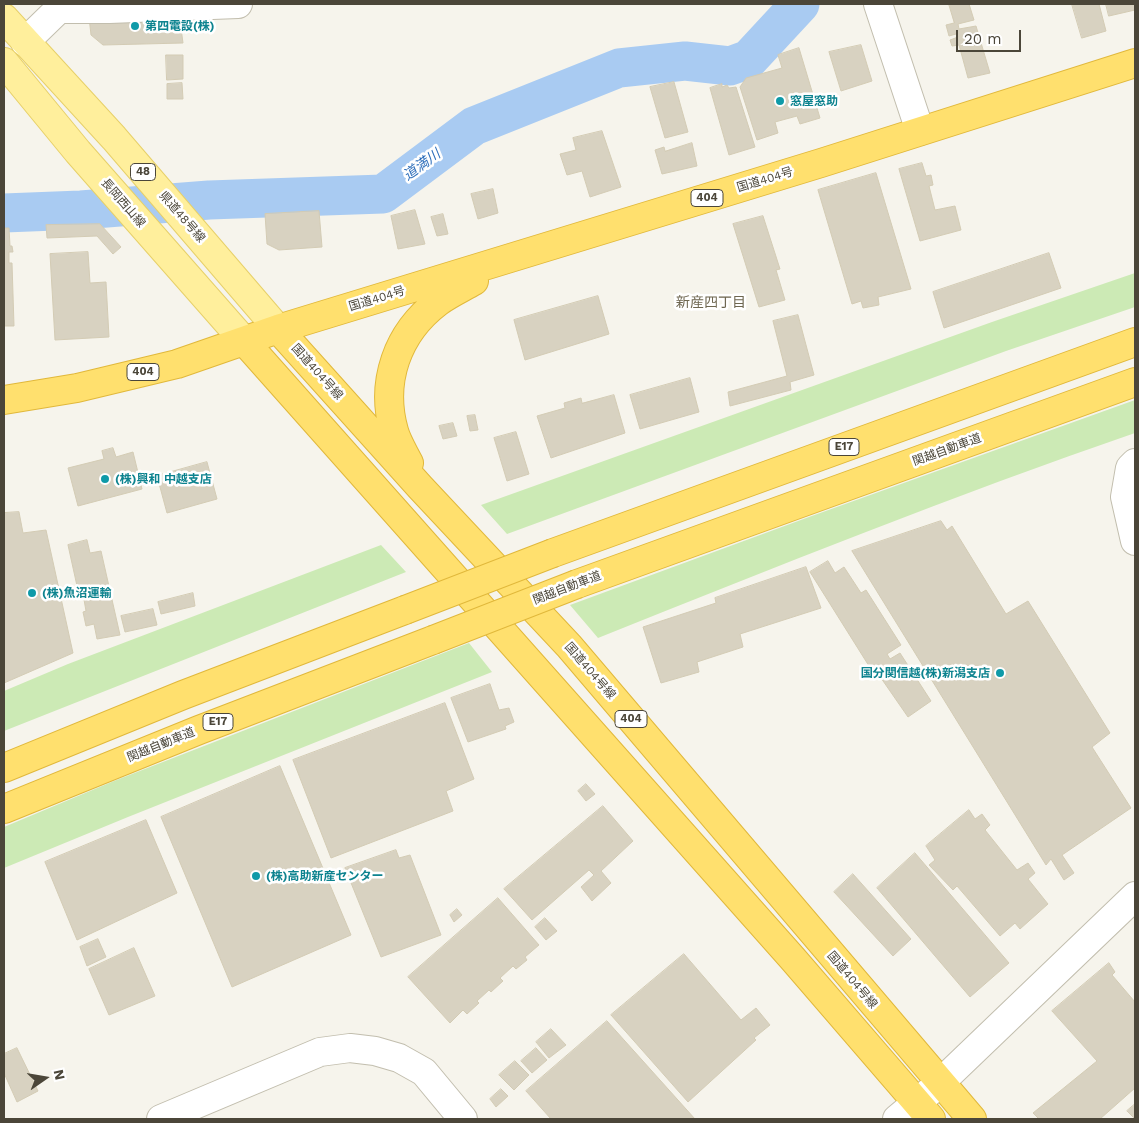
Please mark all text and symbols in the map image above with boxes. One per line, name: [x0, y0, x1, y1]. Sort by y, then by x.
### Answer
place label: 第四電設(株): [145, 19, 214, 33]
marker: 第四電設(株): [129, 20, 141, 32]
scale bar: [959, 20, 1024, 52]
text: 20 m: [964, 30, 1002, 48]
place label: 窓屋窓助: [790, 94, 838, 108]
marker: 窓屋窓助: [774, 95, 786, 107]
water label: 道満川: [400, 146, 444, 184]
road number: 48: [130, 163, 156, 180]
street label: 国道404号: [735, 165, 795, 195]
street label: 長岡西山線: [98, 176, 148, 230]
street label: 県道48号線: [156, 189, 208, 245]
road number: 404: [691, 190, 723, 207]
street label: 国道404号: [347, 284, 407, 314]
district label: 新産四丁目: [676, 295, 746, 311]
street label: 国道404号線: [288, 341, 346, 403]
road number: 404: [127, 364, 159, 381]
street label: 関越自動車道: [911, 431, 983, 469]
road number: E17: [829, 438, 859, 456]
place label: (株)興和 中越支店: [115, 472, 212, 486]
marker: (株)興和 中越支店: [99, 473, 111, 485]
street label: 関越自動車道: [531, 568, 603, 608]
place label: (株)魚沼運輸: [42, 586, 111, 600]
marker: (株)魚沼運輸: [26, 587, 38, 599]
street label: 国道404号線: [562, 640, 618, 702]
place label: 国分関信越(株)新潟支店: [861, 666, 990, 680]
marker: 国分関信越(株)新潟支店: [994, 667, 1006, 679]
road number: 404: [615, 711, 647, 728]
road number: E17: [203, 714, 233, 730]
street label: 関越自動車道: [125, 725, 197, 765]
place label: (株)高助新産センター: [266, 869, 383, 883]
marker: (株)高助新産センター: [250, 870, 262, 882]
street label: 国道404号線: [824, 949, 880, 1011]
north arrow: [20, 1053, 70, 1103]
text: N: [51, 1068, 69, 1081]

